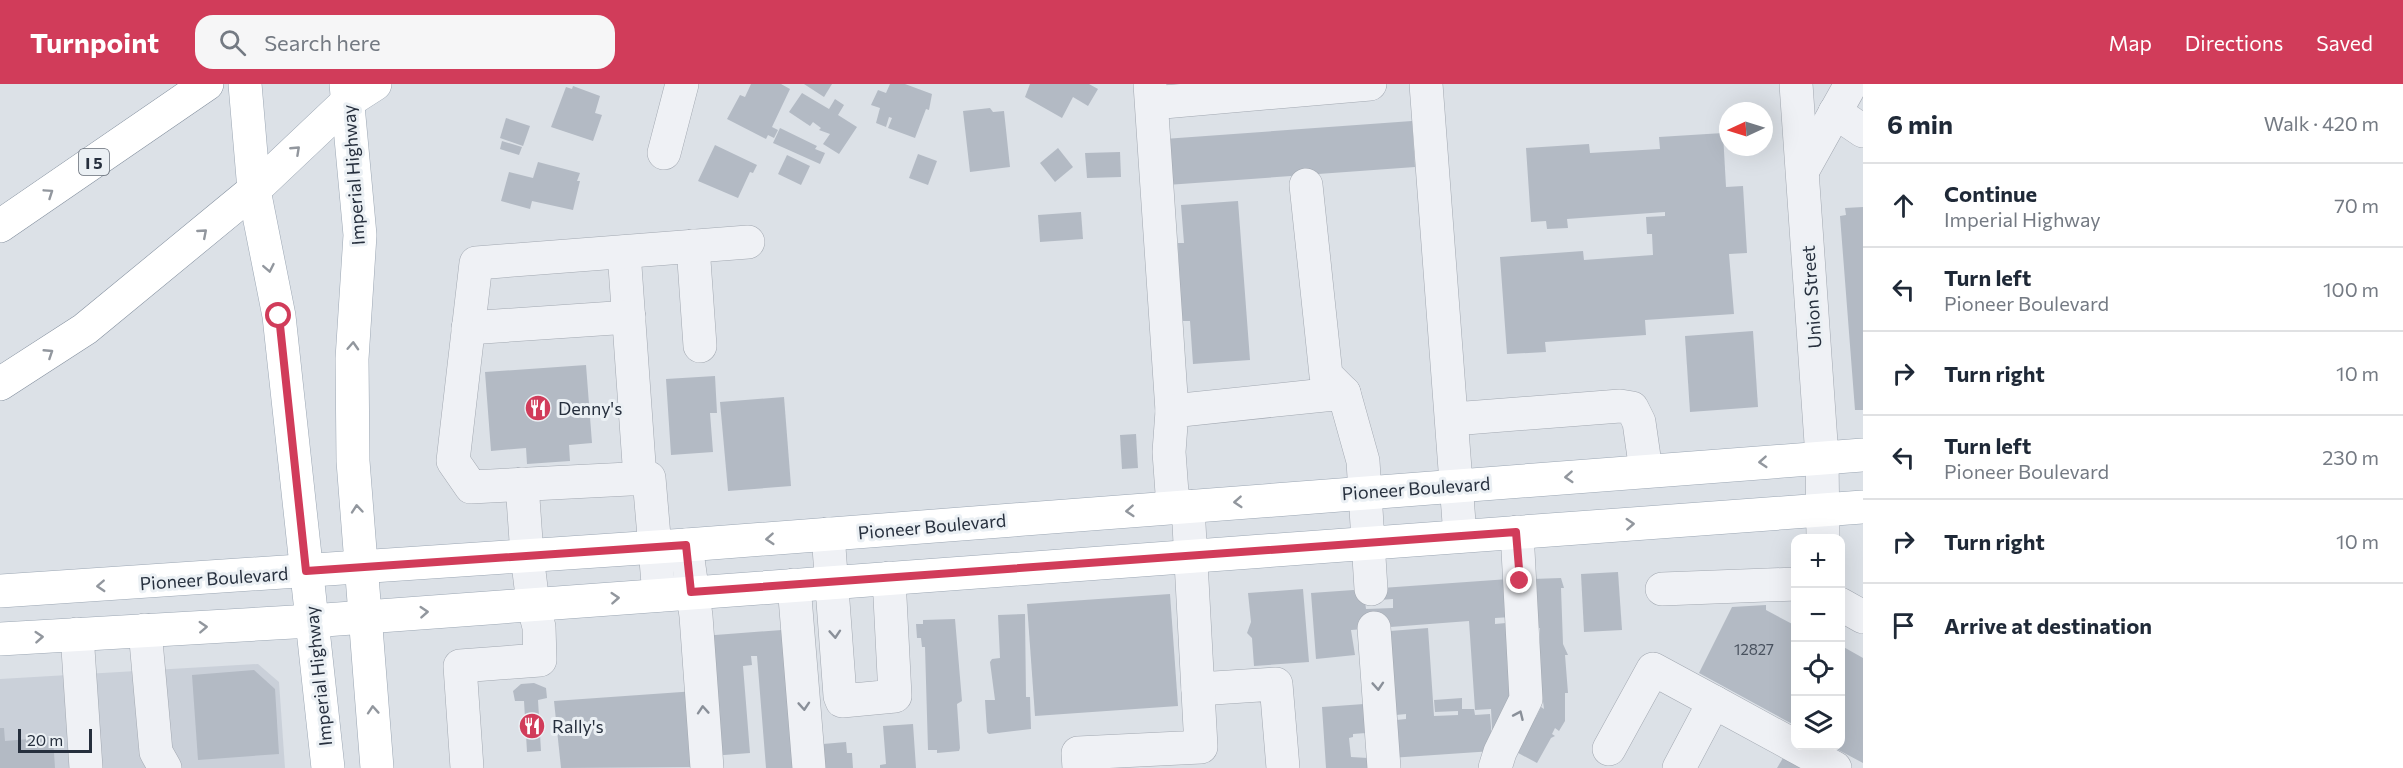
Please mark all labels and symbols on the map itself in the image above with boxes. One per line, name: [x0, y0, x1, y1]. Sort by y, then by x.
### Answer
north arrow: [1719, 102, 1773, 156]
street label: Imperial Highway: [337, 104, 369, 246]
one-way arrow: [290, 146, 300, 157]
road number: I 5: [79, 149, 109, 175]
one-way arrow: [42, 189, 53, 200]
one-way arrow: [196, 229, 207, 240]
street label: Union Street: [1796, 245, 1826, 349]
one-way arrow: [262, 263, 275, 273]
route start: [265, 302, 291, 328]
one-way arrow: [346, 342, 359, 351]
one-way arrow: [43, 348, 53, 360]
restaurant icon: Denny's: [523, 393, 553, 423]
place label: Denny's: [558, 397, 622, 419]
one-way arrow: [1759, 455, 1768, 468]
one-way arrow: [1564, 470, 1573, 483]
street label: Pioneer Boulevard: [1341, 472, 1491, 504]
one-way arrow: [1234, 496, 1243, 509]
one-way arrow: [351, 504, 364, 513]
one-way arrow: [1125, 504, 1134, 517]
street label: Pioneer Boulevard: [857, 509, 1007, 543]
one-way arrow: [1625, 518, 1634, 531]
one-way arrow: [765, 532, 774, 545]
street label: Pioneer Boulevard: [139, 562, 289, 594]
route end: [1506, 567, 1532, 593]
one-way arrow: [96, 579, 105, 592]
one-way arrow: [611, 592, 620, 605]
street label: Imperial Highway: [300, 605, 336, 747]
one-way arrow: [420, 605, 429, 618]
one-way arrow: [199, 620, 208, 633]
one-way arrow: [34, 630, 43, 643]
one-way arrow: [828, 630, 841, 639]
house number: 12827: [1734, 640, 1774, 658]
one-way arrow: [1371, 682, 1384, 691]
one-way arrow: [797, 701, 810, 711]
one-way arrow: [367, 705, 380, 714]
one-way arrow: [696, 705, 709, 714]
one-way arrow: [1512, 710, 1524, 721]
restaurant icon: Rally's: [517, 711, 547, 741]
place label: Rally's: [552, 715, 604, 737]
scale bar: [18, 726, 92, 754]

